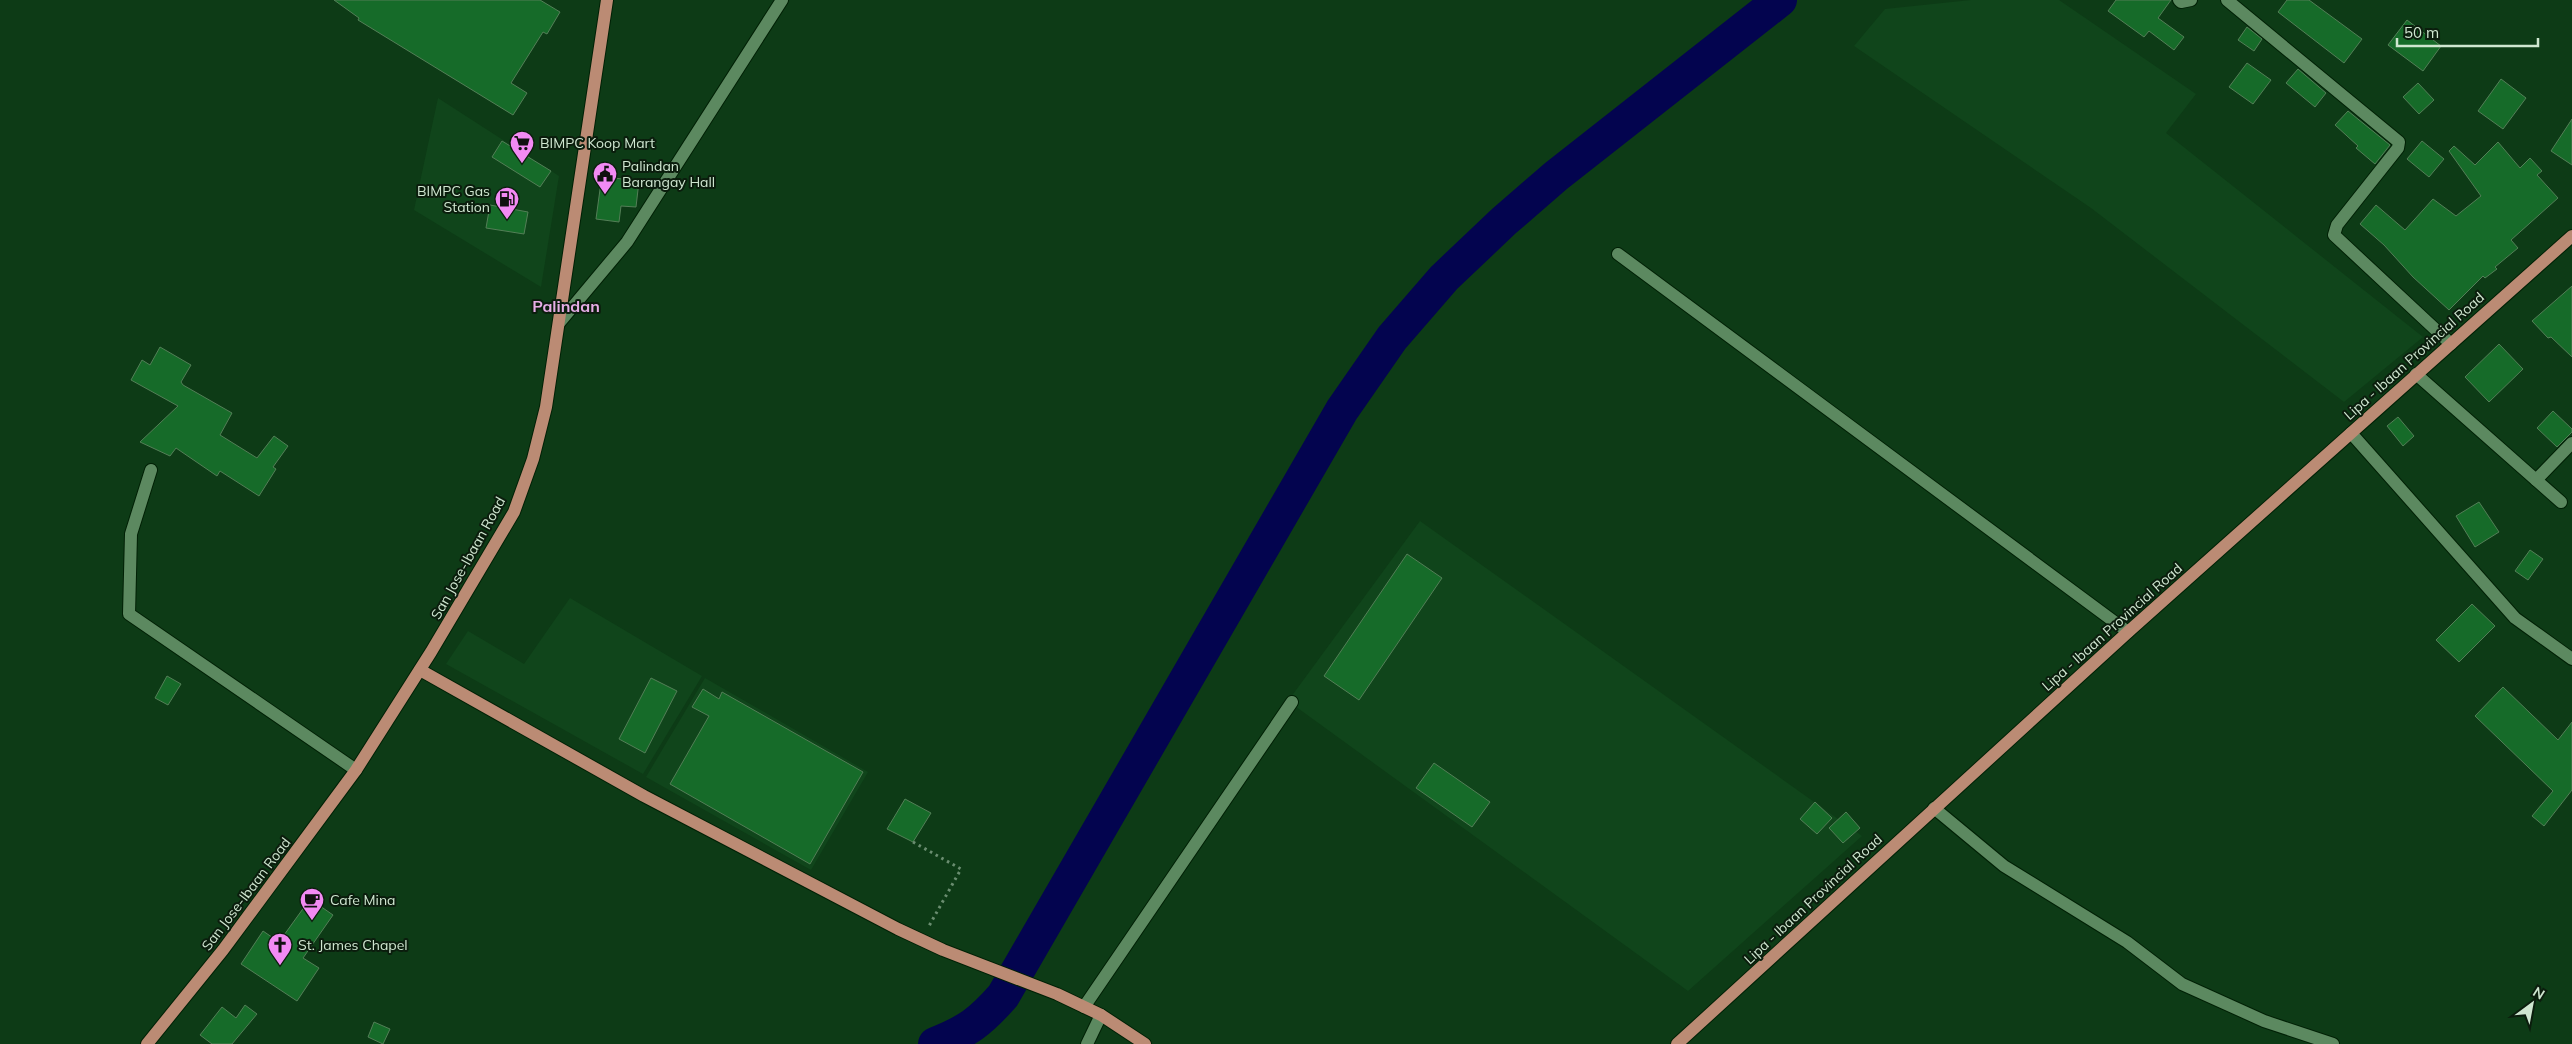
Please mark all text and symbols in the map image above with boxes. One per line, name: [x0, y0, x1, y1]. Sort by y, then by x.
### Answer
scale bar: [2397, 15, 2538, 47]
text: 50 m: [2404, 23, 2439, 42]
supermarket icon: BIMPC Koop Mart: [509, 130, 535, 164]
place label: BIMPC Koop Mart: [540, 134, 655, 152]
place label: Palindan Barangay Hall: [622, 157, 715, 191]
public building icon: Palindan Barangay Hall: [592, 161, 618, 195]
place label: BIMPC Gas Station: [417, 182, 490, 216]
fuel station icon: BIMPC Gas Station: [494, 186, 520, 220]
street label: Lipa - Ibaan Provincial Road: [2340, 288, 2488, 424]
district label: Palindan: [532, 296, 600, 316]
street label: San Jose-Ibaan Road: [427, 494, 509, 622]
street label: Lipa - Ibaan Provincial Road: [2038, 559, 2186, 695]
street label: Lipa - Ibaan Provincial Road: [1740, 830, 1886, 968]
street label: San Jose-Ibaan Road: [197, 834, 295, 954]
cafe icon: Cafe Mina: [299, 887, 325, 921]
place label: Cafe Mina: [330, 891, 396, 909]
church icon: St. James Chapel: [267, 932, 293, 966]
place label: St. James Chapel: [298, 936, 408, 954]
north arrow: [2507, 979, 2557, 1029]
text: N: [2530, 983, 2548, 1003]

